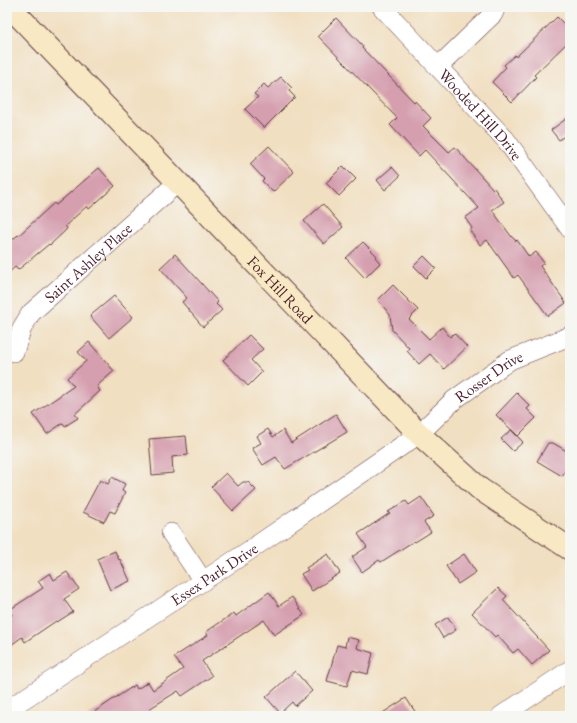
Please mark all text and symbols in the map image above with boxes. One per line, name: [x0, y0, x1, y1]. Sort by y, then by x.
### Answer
street label: Wooded Hill Drive: [434, 64, 527, 165]
street label: Saint Ashley Place: [40, 218, 137, 307]
street label: Fox Hill Road: [243, 251, 318, 329]
street label: Rosser Drive: [451, 346, 526, 407]
street label: Essex Park Drive: [167, 538, 262, 610]

